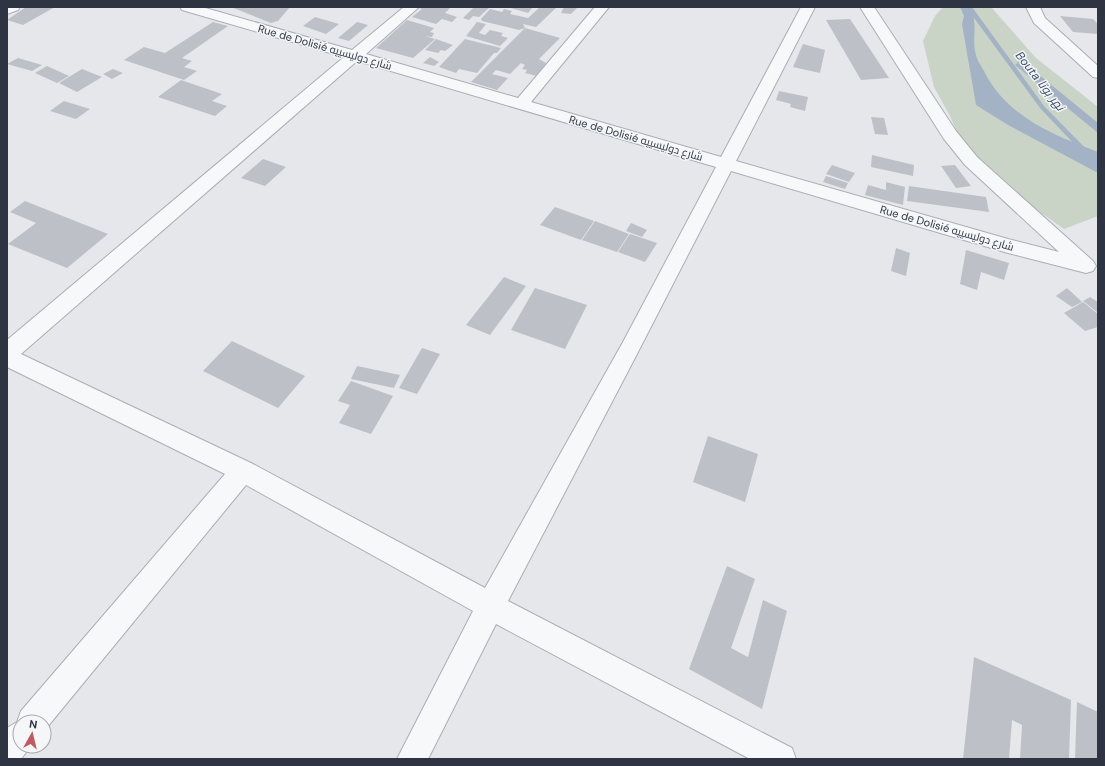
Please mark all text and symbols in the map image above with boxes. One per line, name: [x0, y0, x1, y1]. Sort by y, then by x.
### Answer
street label: Rue de Dolisié شارع دوليسييه: [256, 21, 394, 74]
water label: Bouta نهر بوتا: [1012, 48, 1069, 115]
street label: Rue de Dolisié شارع دوليسييه: [567, 112, 705, 165]
street label: Rue de Dolisié شارع دوليسييه: [878, 202, 1016, 255]
north arrow: [12, 714, 52, 754]
text: N: [28, 717, 38, 732]

